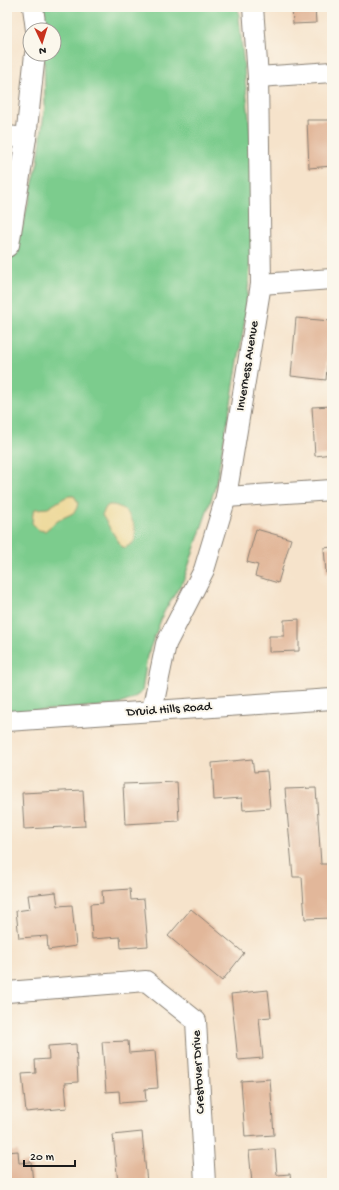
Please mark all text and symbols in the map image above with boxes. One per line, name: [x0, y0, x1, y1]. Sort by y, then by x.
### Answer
north arrow: [22, 22, 62, 62]
text: N: [39, 44, 47, 56]
street label: Inverness Avenue: [233, 320, 263, 412]
street label: Druid Hills Road: [125, 699, 213, 721]
street label: Crestover Drive: [189, 1030, 209, 1114]
scale bar: [24, 1142, 75, 1168]
text: 20 m: [30, 1151, 55, 1165]

